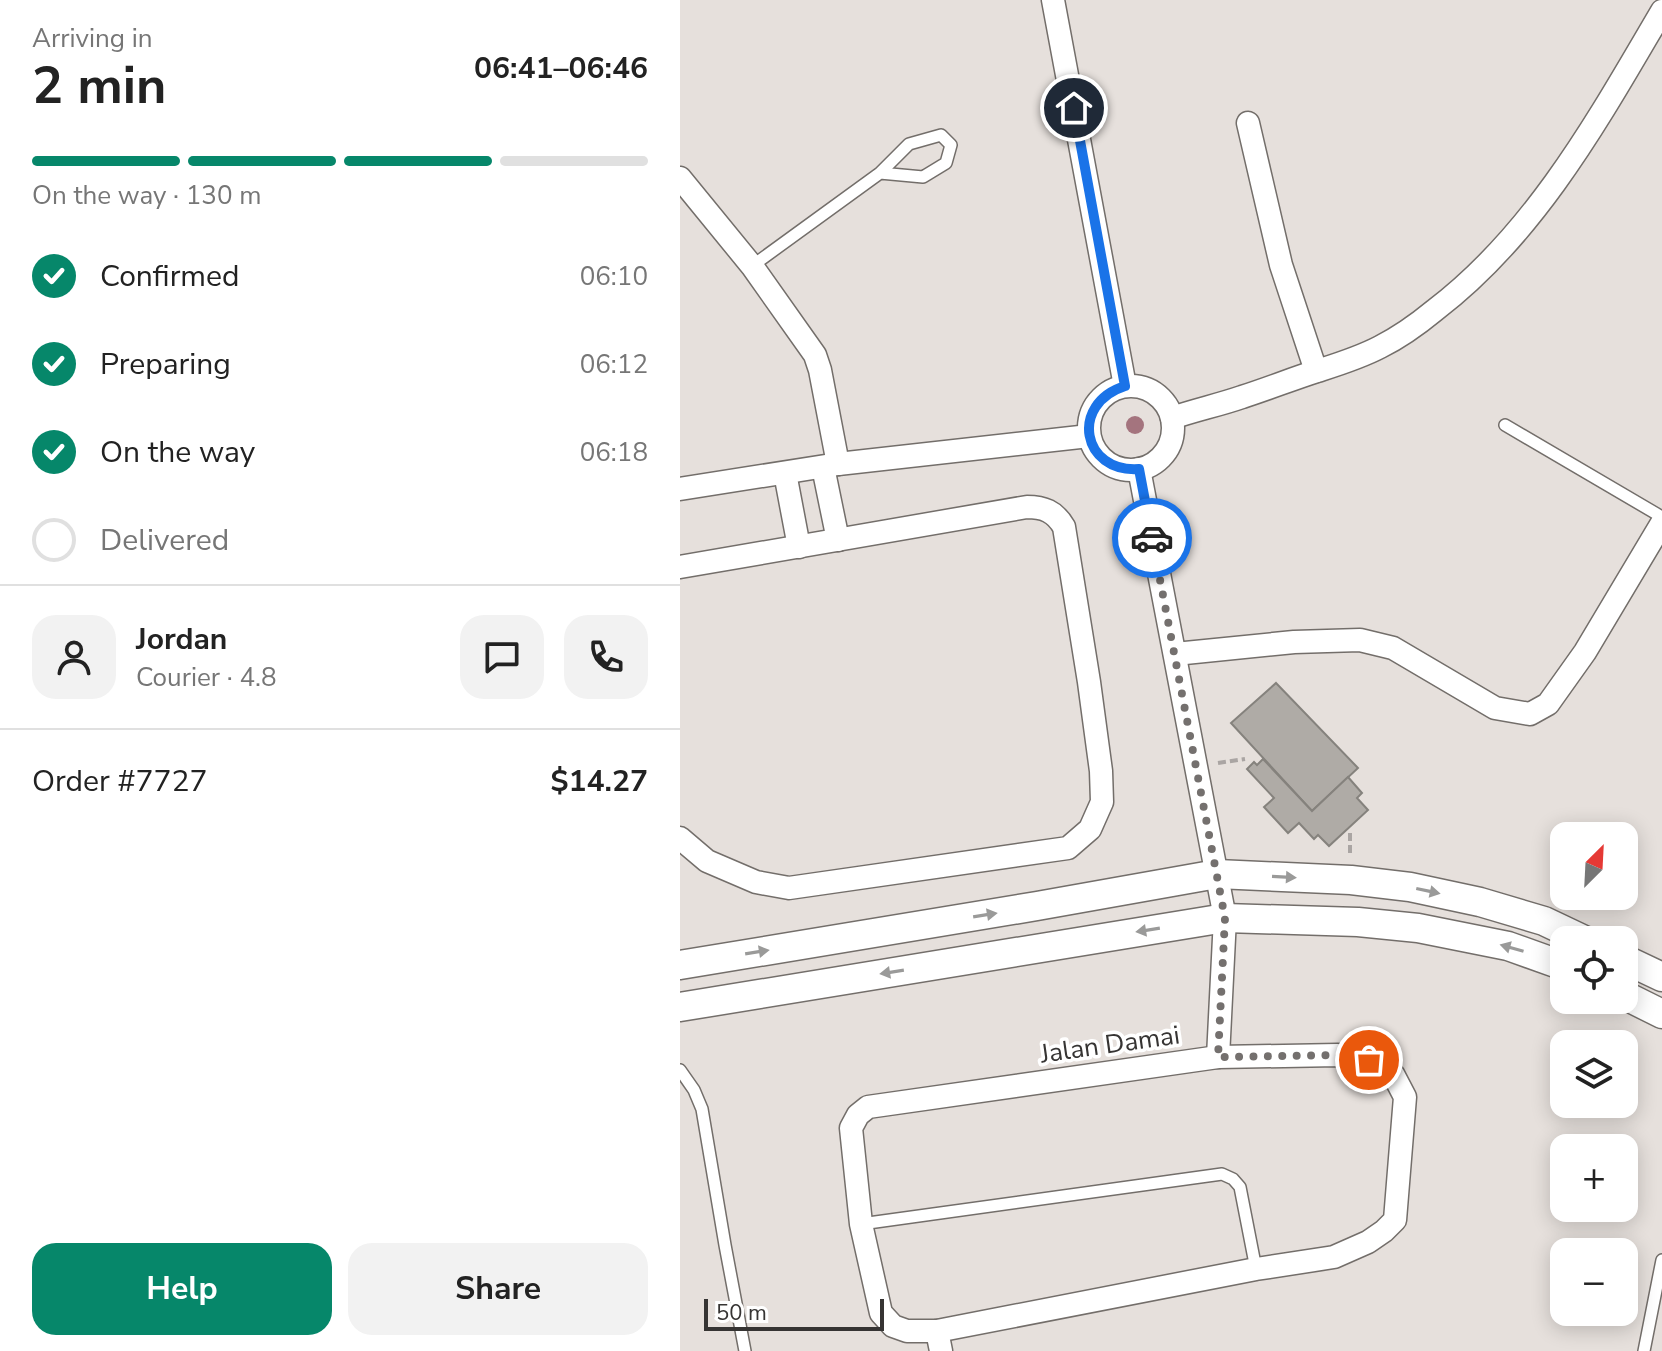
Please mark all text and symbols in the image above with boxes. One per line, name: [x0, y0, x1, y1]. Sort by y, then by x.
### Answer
text: Arriving in: [32, 21, 153, 56]
text: 06:41–06:46: [474, 48, 648, 89]
text: 2 min: [32, 50, 167, 121]
pin: [1040, 74, 1108, 142]
icon: home: [1052, 86, 1096, 130]
text: On the way · 130 m: [32, 178, 261, 213]
icon: check: [32, 254, 76, 298]
text: Confirmed: [100, 256, 240, 297]
text: 06:10: [580, 259, 648, 294]
icon: check: [32, 342, 76, 386]
text: Preparing: [100, 344, 231, 385]
text: 06:12: [580, 347, 648, 382]
icon: check: [32, 430, 76, 474]
text: On the way: [100, 432, 255, 473]
text: 06:18: [580, 435, 648, 470]
courier: [1112, 498, 1192, 578]
icon: car: [1130, 516, 1174, 560]
text: Delivered: [100, 520, 229, 561]
button: person: [32, 615, 116, 699]
button: chat: [460, 615, 544, 699]
button: phone: [564, 615, 648, 699]
text: Jordan: [136, 619, 227, 660]
text: Courier · 4.8: [136, 660, 277, 695]
text: Order #7727: [32, 761, 207, 802]
text: $14.27: [551, 761, 648, 802]
north arrow: [1550, 822, 1638, 910]
map controls: [1550, 822, 1638, 1326]
one-way arrow: [1272, 871, 1297, 884]
one-way arrow: [1416, 885, 1441, 898]
one-way arrow: [973, 908, 998, 920]
one-way arrow: [1136, 924, 1161, 937]
button: locate: [1550, 926, 1638, 1014]
one-way arrow: [1500, 941, 1524, 954]
one-way arrow: [745, 945, 770, 958]
one-way arrow: [879, 966, 904, 979]
street label: Jalan Damai: [1037, 1017, 1182, 1072]
pin: [1335, 1026, 1403, 1094]
button: layers: [1550, 1030, 1638, 1118]
icon: bag: [1347, 1038, 1391, 1082]
button: +: [1550, 1134, 1638, 1222]
button: −: [1550, 1238, 1638, 1326]
button: Help: [32, 1243, 332, 1335]
button: Share: [348, 1243, 648, 1335]
scale bar: [704, 1295, 884, 1331]
text: 50 m: [716, 1298, 767, 1328]

